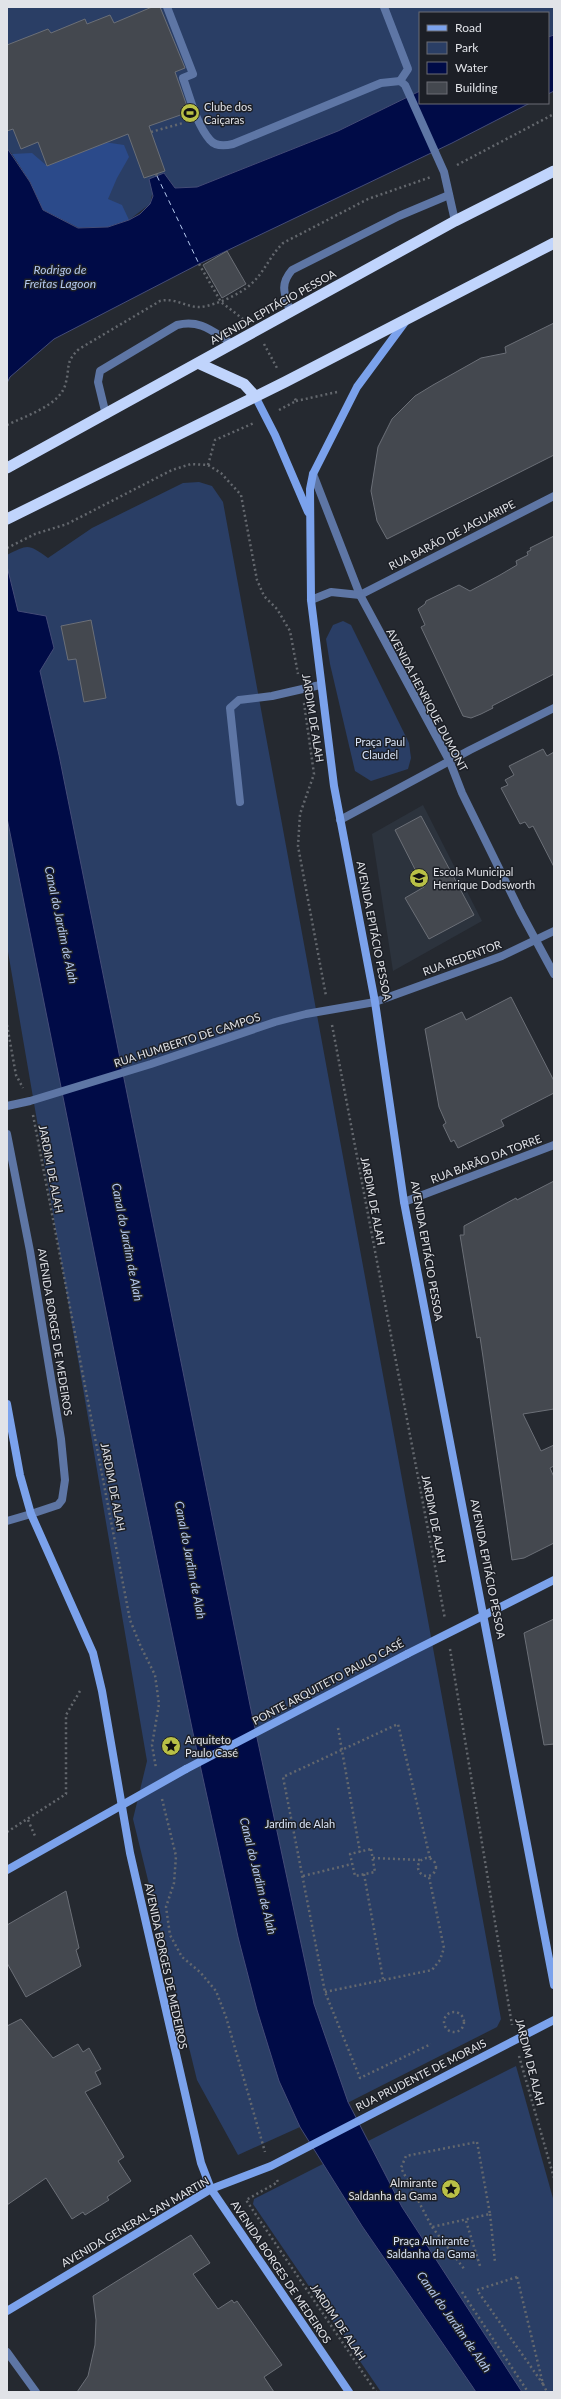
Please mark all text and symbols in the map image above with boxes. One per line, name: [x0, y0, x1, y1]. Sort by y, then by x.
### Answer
legend: [419, 12, 549, 104]
text: Road: [455, 20, 482, 35]
text: Park: [455, 40, 479, 55]
text: Water: [455, 60, 488, 75]
text: Building: [455, 80, 498, 95]
place label: Clube dos Caiçaras: [204, 100, 252, 126]
sports icon: Clube dos Caiçaras: [179, 102, 201, 124]
water label: Rodrigo de Freitas Lagoon: [24, 262, 96, 291]
street label: AVENIDA EPITÁCIO PESSOA: [207, 266, 339, 347]
street label: RUA BARÃO DE JAGUARIPE: [386, 497, 517, 572]
street label: AVENIDA HENRIQUE DUMONT: [384, 626, 471, 774]
street label: JARDIM DE ALAH: [300, 673, 327, 763]
park label: Praça Paul Claudel: [355, 735, 405, 761]
street label: AVENIDA EPITÁCIO PESSOA: [355, 860, 395, 1002]
water label: Canal do Jardim de Alah: [42, 865, 81, 985]
place label: Escola Municipal Henrique Dodsworth: [433, 865, 535, 891]
school or university icon: Escola Municipal Henrique Dodsworth: [408, 867, 430, 889]
street label: RUA REDENTOR: [421, 937, 503, 978]
street label: RUA HUMBERTO DE CAMPOS: [112, 1010, 262, 1069]
street label: JARDIM DE ALAH: [37, 1124, 66, 1214]
street label: RUA BARÃO DA TORRE: [429, 1131, 543, 1186]
street label: JARDIM DE ALAH: [359, 1156, 388, 1246]
street label: AVENIDA EPITÁCIO PESSOA: [409, 1180, 446, 1323]
water label: Canal do Jardim de Alah: [109, 1182, 146, 1302]
street label: AVENIDA BORGES DE MEDEIROS: [36, 1247, 75, 1417]
street label: JARDIM DE ALAH: [99, 1442, 128, 1532]
street label: JARDIM DE ALAH: [420, 1474, 449, 1564]
street label: AVENIDA EPITÁCIO PESSOA: [469, 1498, 509, 1640]
water label: Canal do Jardim de Alah: [172, 1500, 209, 1620]
street label: PONTE ARQUITETO PAULO CASÉ: [250, 1636, 406, 1727]
place label: Arquiteto Paulo Casé: [185, 1733, 238, 1759]
place icon: Arquiteto Paulo Casé: [160, 1735, 182, 1757]
water label: Canal do Jardim de Alah: [237, 1816, 280, 1936]
park label: Jardim de Alah: [265, 1817, 335, 1830]
street label: AVENIDA BORGES DE MEDEIROS: [143, 1882, 190, 2050]
street label: JARDIM DE ALAH: [513, 2017, 548, 2107]
street label: RUA PRUDENTE DE MORAIS: [353, 2036, 488, 2113]
street label: AVENIDA GENERAL SAN MARTIN: [59, 2174, 211, 2269]
place label: Almirante Saldanha da Gama: [348, 2176, 437, 2202]
place icon: Almirante Saldanha da Gama: [440, 2178, 462, 2200]
street label: AVENIDA BORGES DE MEDEIROS: [229, 2198, 334, 2346]
park label: Praça Almirante Saldanha da Gama: [387, 2234, 475, 2260]
water label: Canal do Jardim de Alah: [414, 2268, 495, 2375]
street label: JARDIM DE ALAH: [308, 2281, 369, 2362]

